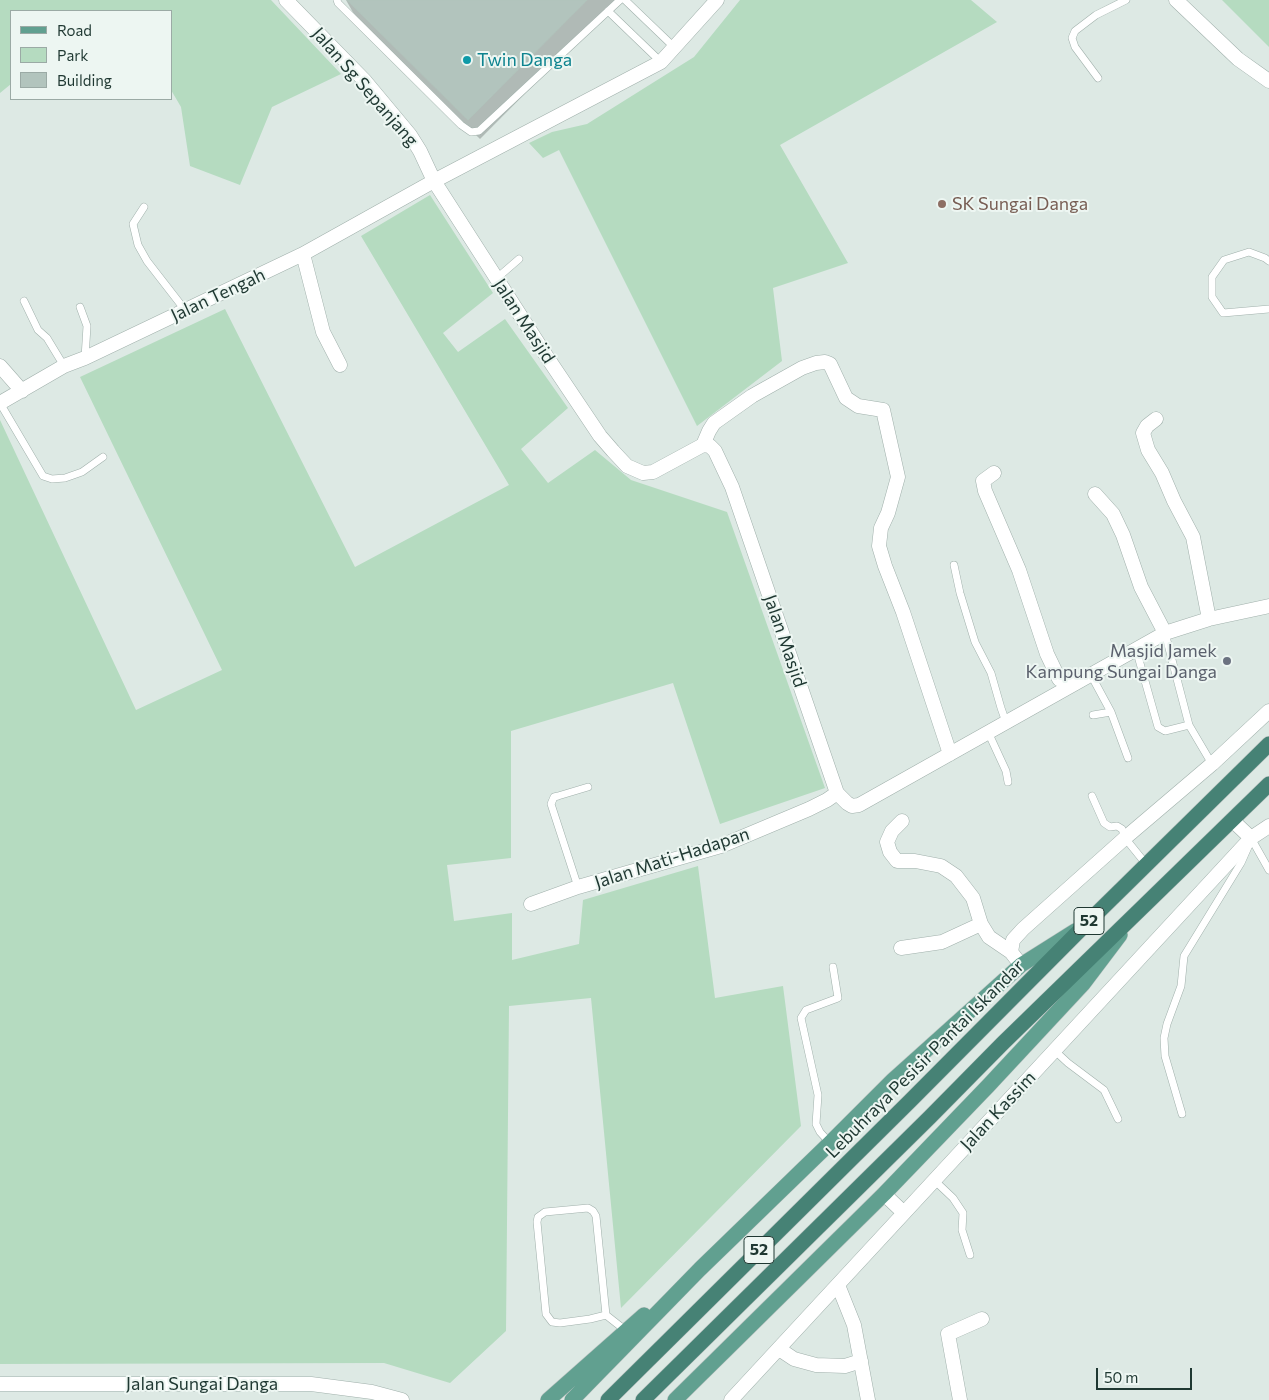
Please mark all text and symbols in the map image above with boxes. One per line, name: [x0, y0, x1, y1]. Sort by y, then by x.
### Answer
legend: [10, 10, 172, 100]
text: Road: [57, 21, 92, 39]
street label: Jalan Sg Sepanjang: [307, 23, 423, 151]
text: Park: [57, 46, 88, 64]
place label: Twin Danga: [477, 49, 572, 71]
marker: Twin Danga: [461, 54, 473, 66]
text: Building: [57, 71, 112, 89]
place label: SK Sungai Danga: [952, 193, 1088, 215]
marker: SK Sungai Danga: [936, 198, 948, 210]
street label: Jalan Tengah: [167, 264, 269, 326]
street label: Jalan Masjid: [489, 275, 559, 367]
street label: Jalan Masjid: [759, 592, 811, 690]
place label: Masjid Jamek Kampung Sungai Danga: [1026, 640, 1217, 682]
marker: Masjid Jamek Kampung Sungai Danga: [1221, 655, 1233, 667]
street label: Jalan Mati-Hadapan: [592, 823, 752, 893]
road number: 52: [1074, 908, 1104, 934]
street label: Lebuhraya Pesisir Pantai Iskandar: [821, 955, 1029, 1163]
street label: Jalan Kassim: [956, 1067, 1040, 1155]
road number: 52: [744, 1236, 774, 1264]
scale bar: [1099, 1358, 1195, 1390]
text: 50 m: [1104, 1368, 1138, 1386]
street label: Jalan Sungai Danga: [126, 1373, 278, 1395]

